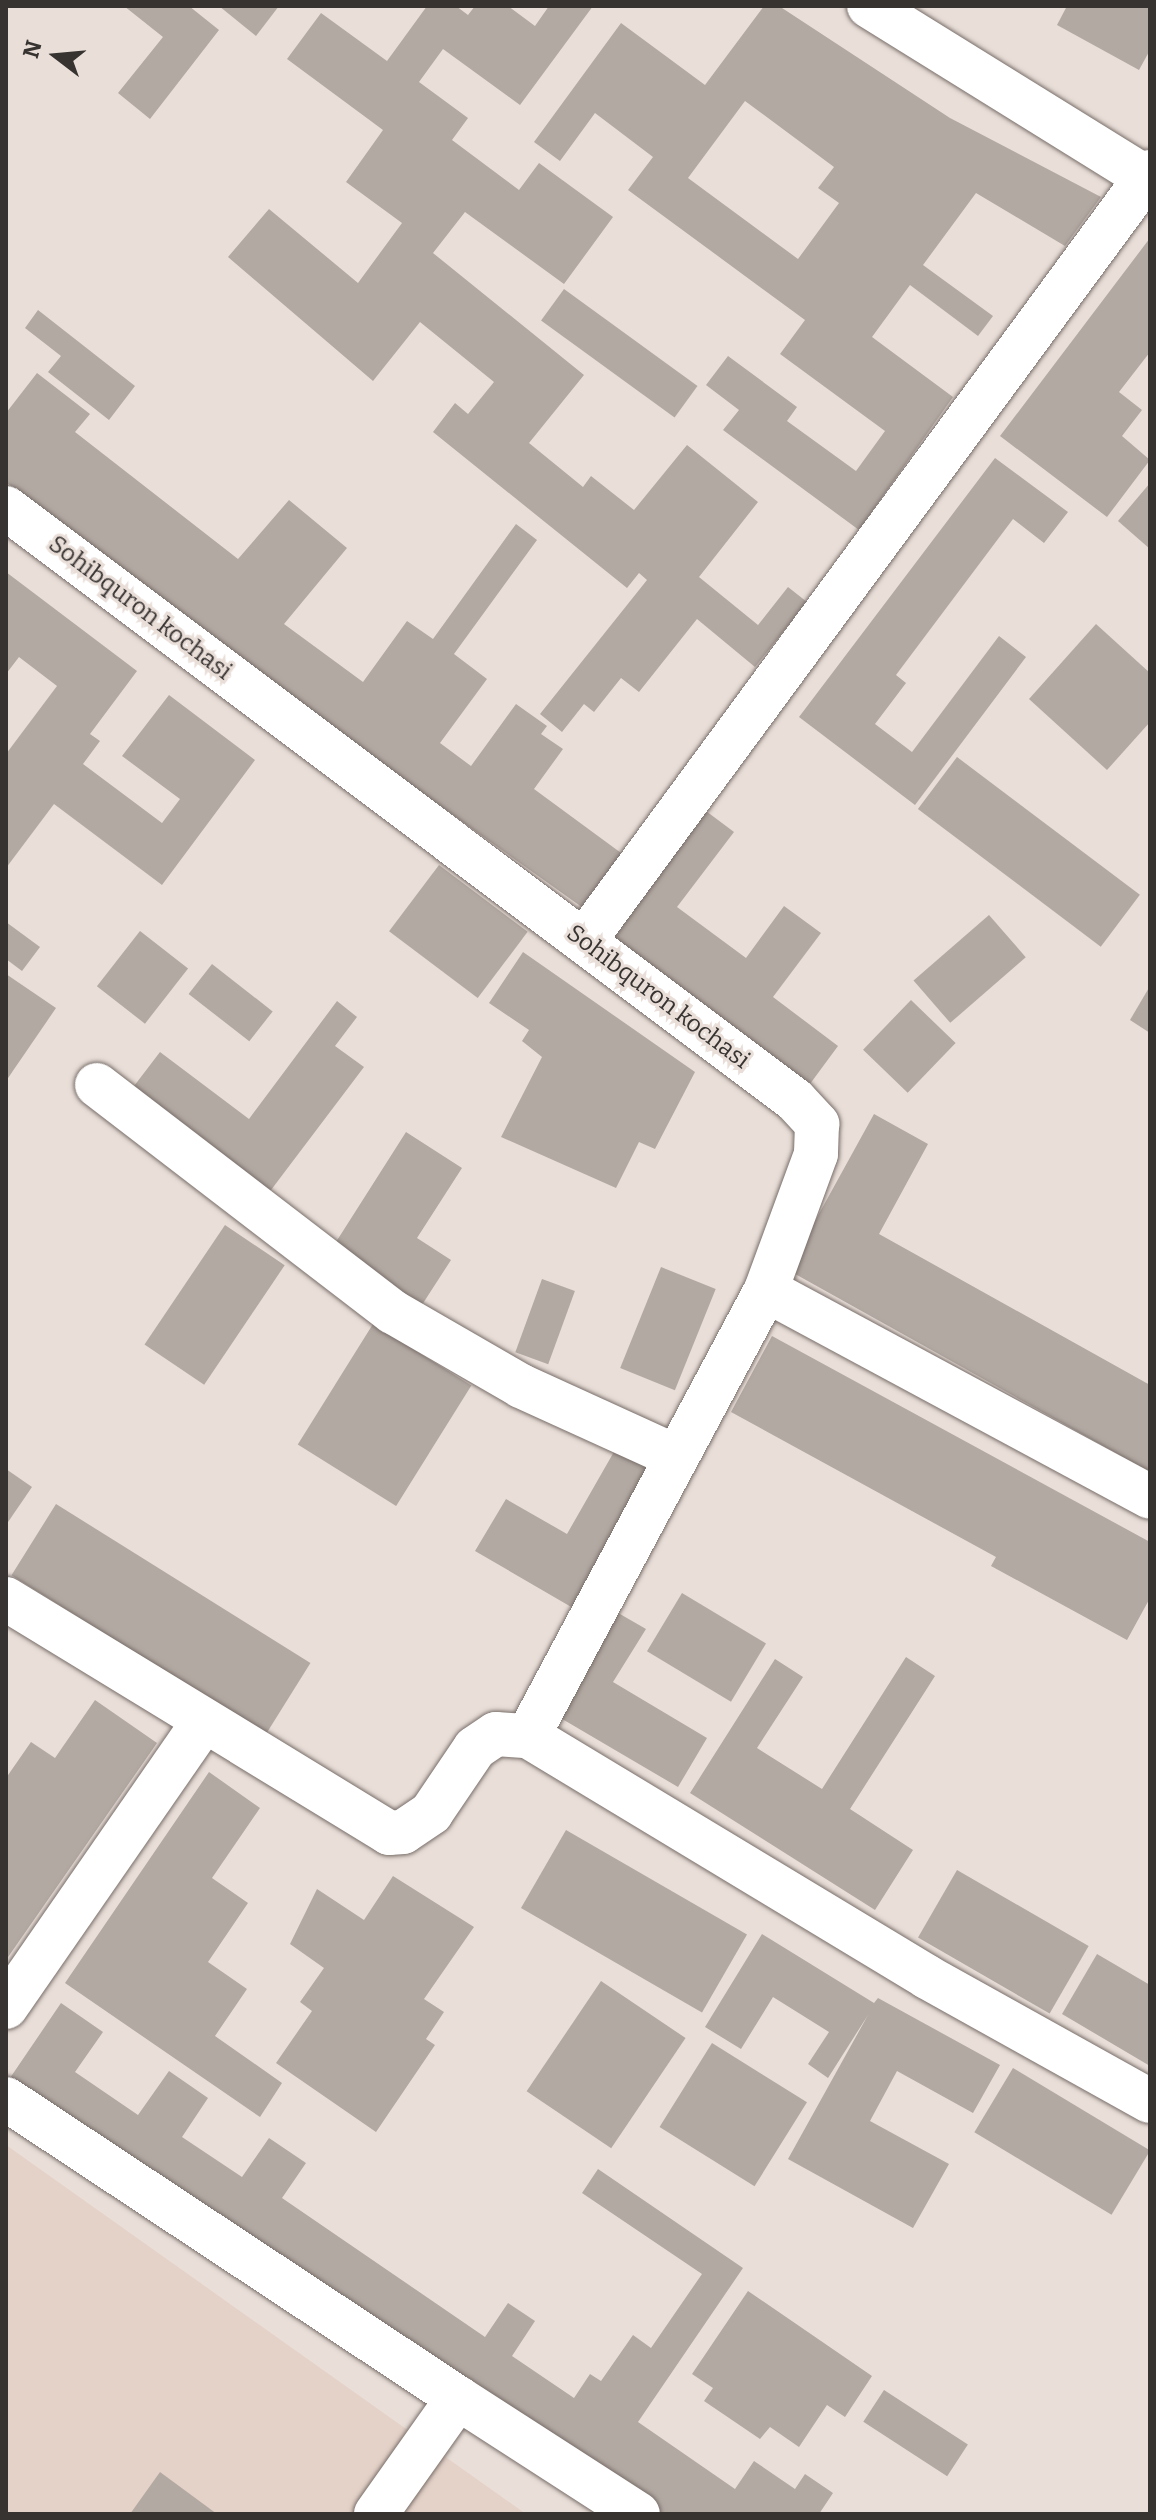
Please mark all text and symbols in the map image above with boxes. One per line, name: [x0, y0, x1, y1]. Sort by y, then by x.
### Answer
north arrow: [16, 16, 96, 96]
text: N: [17, 37, 48, 61]
street label: Sohibquron kochasi: [43, 530, 237, 686]
street label: Sohibquron kochasi: [561, 919, 755, 1075]

